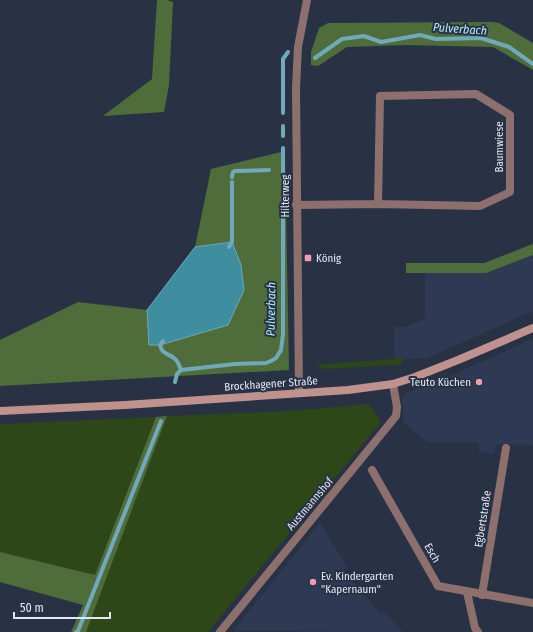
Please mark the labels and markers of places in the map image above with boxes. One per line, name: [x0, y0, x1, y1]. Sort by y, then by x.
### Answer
place label: König: [316, 252, 342, 265]
marker: König: [303, 253, 313, 263]
place label: Teuto Küchen: [410, 376, 471, 389]
marker: Teuto Küchen: [474, 377, 484, 387]
place label: Ev. Kindergarten "Kapernaum": [321, 570, 394, 596]
marker: Ev. Kindergarten "Kapernaum": [308, 577, 318, 587]

